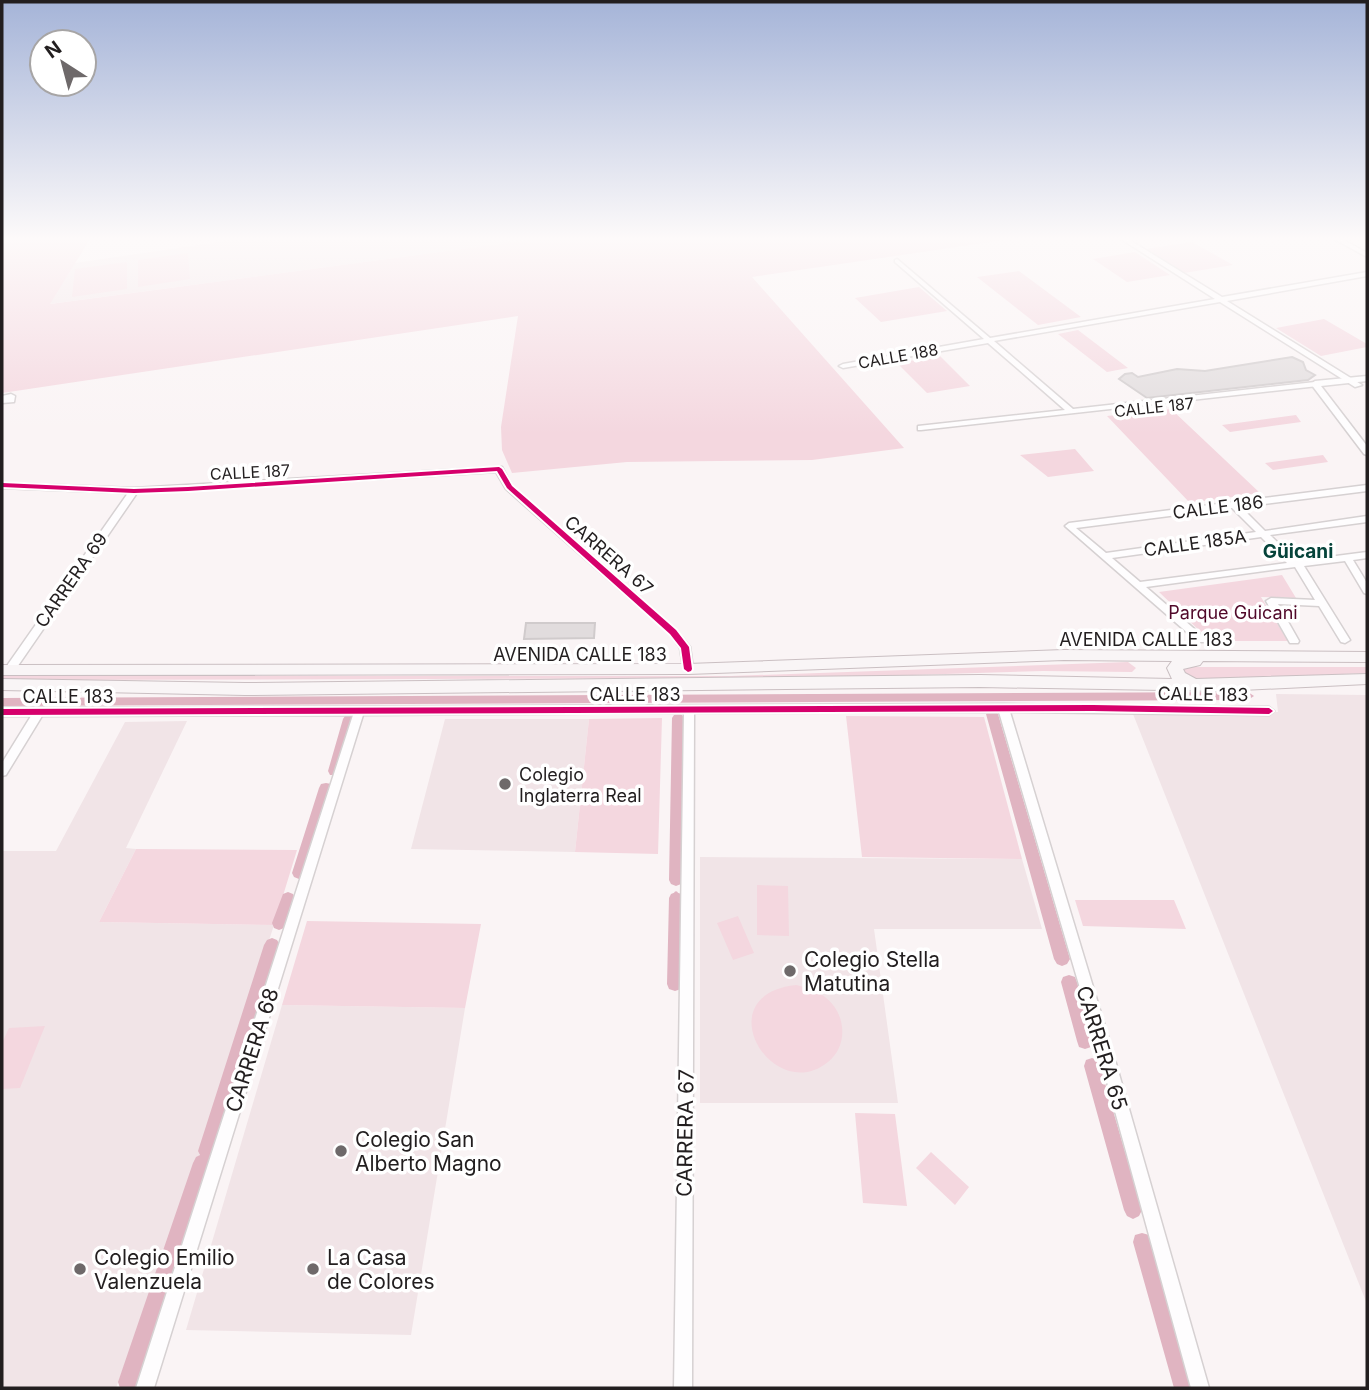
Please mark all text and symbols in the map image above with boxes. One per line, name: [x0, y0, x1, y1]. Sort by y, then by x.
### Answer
north arrow: [28, 28, 98, 98]
text: N: [41, 36, 66, 63]
street label: CALLE 188: [856, 339, 940, 373]
street label: CALLE 187: [1113, 393, 1195, 421]
street label: CALLE 187: [209, 460, 291, 484]
street label: CALLE 186: [1172, 491, 1264, 523]
street label: CARRERA 67: [561, 511, 657, 599]
street label: CALLE 185A: [1142, 525, 1248, 561]
street label: CARRERA 69: [31, 529, 111, 631]
district label: Güicani: [1263, 540, 1333, 563]
park label: Parque Guicani: [1168, 602, 1298, 623]
street label: AVENIDA CALLE 183: [1059, 629, 1233, 650]
street label: AVENIDA CALLE 183: [493, 644, 667, 665]
street label: CALLE 183: [1157, 683, 1249, 705]
street label: CALLE 183: [589, 684, 681, 705]
street label: CALLE 183: [22, 686, 114, 707]
place label: Colegio Inglaterra Real: [519, 764, 642, 806]
marker: Colegio Inglaterra Real: [497, 776, 513, 792]
place label: Colegio Stella Matutina: [804, 947, 940, 996]
marker: Colegio Stella Matutina: [782, 963, 798, 979]
street label: CARRERA 65: [1071, 983, 1133, 1113]
street label: CARRERA 68: [220, 985, 284, 1115]
street label: CARRERA 67: [671, 1069, 699, 1197]
place label: Colegio San Alberto Magno: [355, 1127, 502, 1176]
marker: Colegio San Alberto Magno: [333, 1143, 349, 1159]
place label: Colegio Emilio Valenzuela: [94, 1245, 235, 1294]
place label: La Casa de Colores: [327, 1245, 435, 1294]
marker: Colegio Emilio Valenzuela: [72, 1261, 88, 1277]
marker: La Casa de Colores: [305, 1261, 321, 1277]

